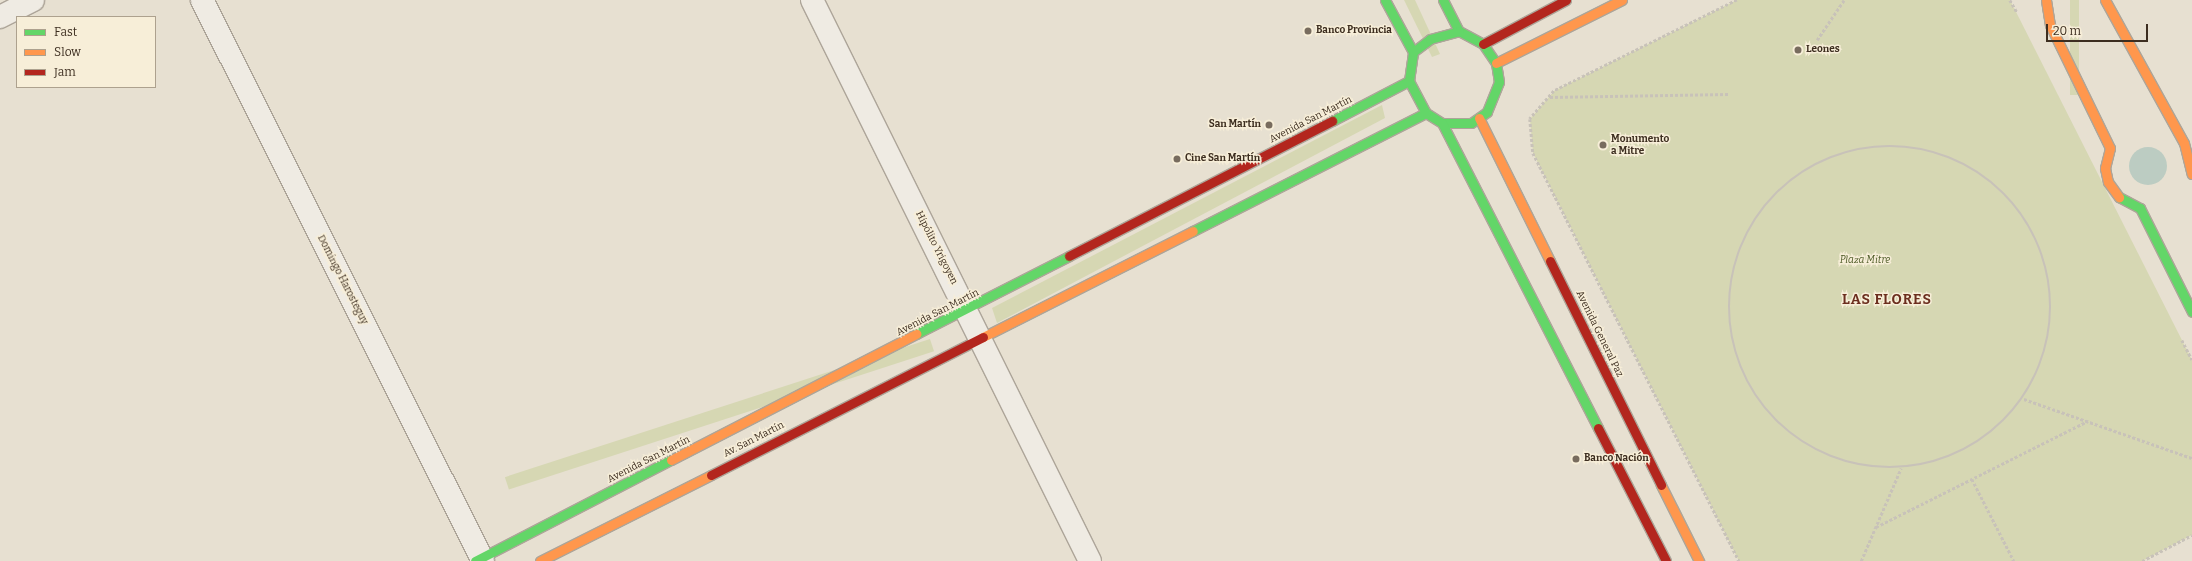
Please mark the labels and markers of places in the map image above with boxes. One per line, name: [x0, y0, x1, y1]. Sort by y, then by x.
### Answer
place label: Banco Provincia: [1316, 25, 1392, 37]
marker: Banco Provincia: [1303, 26, 1313, 36]
place label: Leones: [1806, 44, 1840, 56]
marker: Leones: [1793, 45, 1803, 55]
place label: San Martín: [1209, 119, 1261, 131]
marker: San Martín: [1264, 120, 1274, 130]
place label: Monumento a Mitre: [1611, 133, 1669, 156]
marker: Monumento a Mitre: [1598, 140, 1608, 150]
place label: Cine San Martín: [1185, 153, 1260, 165]
marker: Cine San Martín: [1172, 154, 1182, 164]
place label: Banco Nación: [1584, 453, 1649, 465]
marker: Banco Nación: [1571, 454, 1581, 464]

